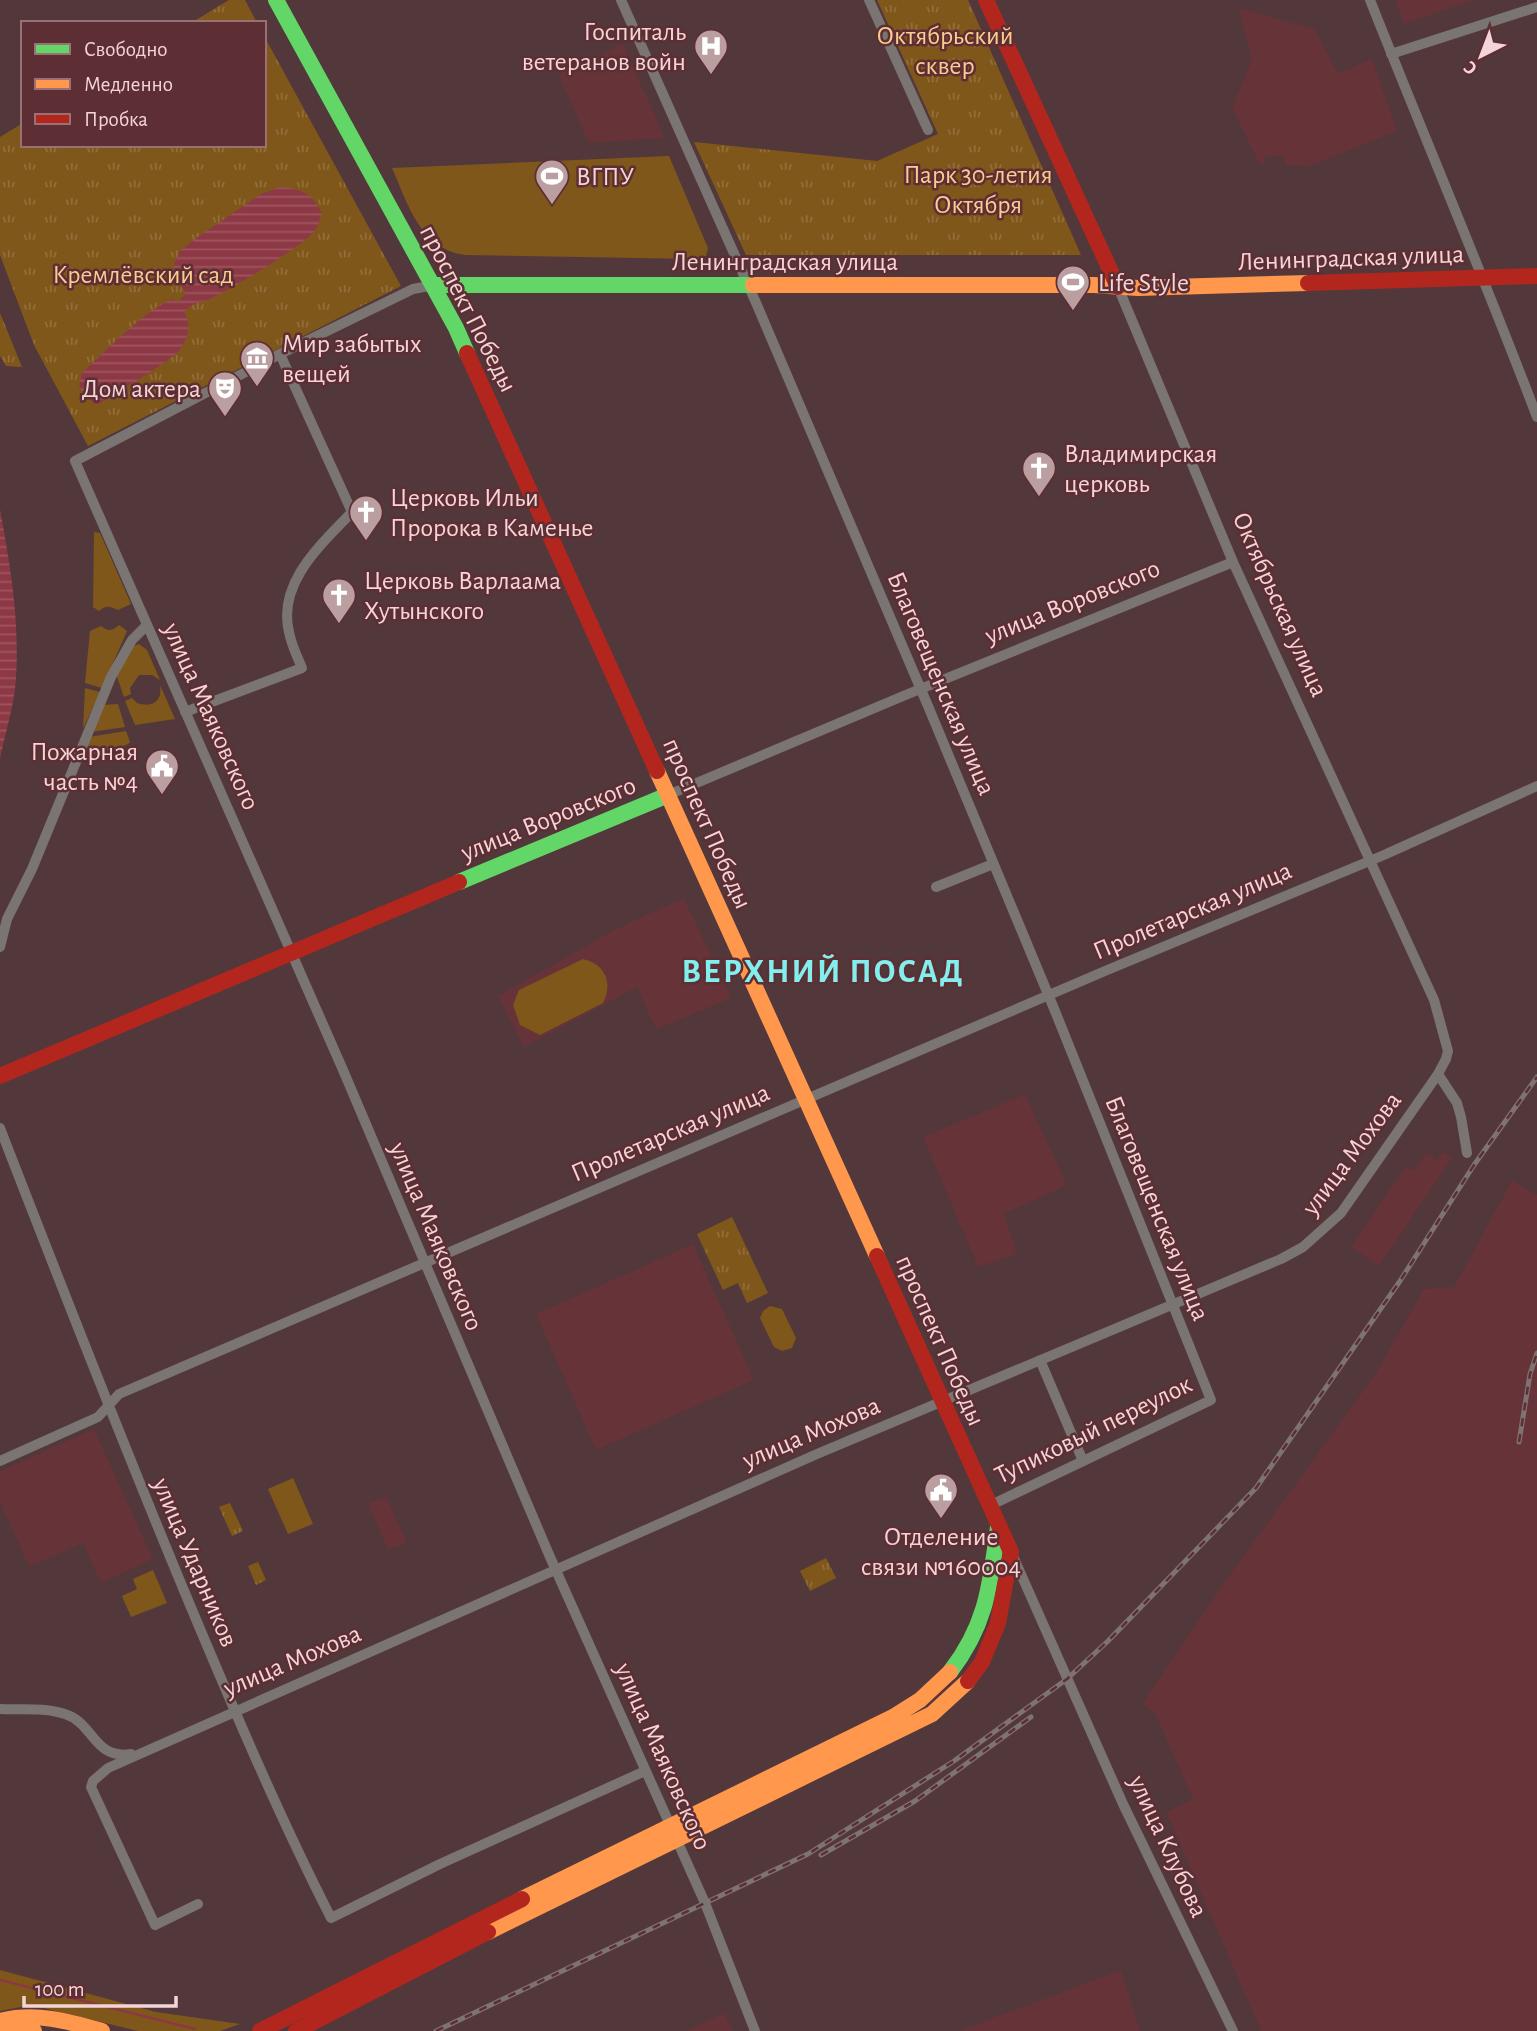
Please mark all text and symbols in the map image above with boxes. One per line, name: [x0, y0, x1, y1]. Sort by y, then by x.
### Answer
place label: Госпиталь ветеранов войн: [522, 19, 686, 75]
legend: [21, 21, 266, 147]
north arrow: [1446, 21, 1516, 91]
park label: Октябрьский сквер: [877, 23, 1013, 79]
hospital icon: Госпиталь ветеранов войн: [692, 27, 730, 76]
text: Свободно: [84, 39, 168, 60]
text: С: [1460, 57, 1481, 78]
text: Медленно: [84, 74, 173, 95]
text: Пробка: [84, 109, 148, 130]
sports icon: ВГПУ: [533, 157, 571, 206]
park label: Парк 30-летия Октября: [903, 162, 1053, 218]
place label: ВГПУ: [576, 164, 635, 190]
street label: проспект Победы: [415, 221, 521, 396]
street label: Ленинградская улица: [1237, 241, 1465, 275]
street label: Ленинградская улица: [672, 249, 898, 275]
park label: Кремлёвский сад: [52, 262, 234, 288]
sports icon: Life Style: [1054, 263, 1092, 312]
place label: Life Style: [1098, 270, 1189, 296]
place label: Мир забытых вещей: [282, 331, 422, 387]
museum icon: Мир забытых вещей: [238, 339, 276, 388]
theatre icon: Дом актера: [206, 369, 244, 418]
place label: Дом актера: [82, 376, 201, 402]
place label: Владимирская церковь: [1064, 441, 1217, 497]
church icon: Владимирская церковь: [1020, 449, 1058, 498]
place label: Церковь Ильи Пророка в Каменье: [390, 485, 594, 541]
church icon: Церковь Ильи Пророка в Каменье: [347, 493, 385, 542]
street label: Октябрьская улица: [1228, 508, 1332, 701]
street label: улица Воровского: [980, 555, 1163, 649]
place label: Церковь Варлаама Хутынского: [364, 568, 561, 624]
street label: Благовещенская улица: [882, 568, 1000, 799]
church icon: Церковь Варлаама Хутынского: [320, 576, 358, 625]
street label: улица Маяковского: [158, 618, 264, 814]
street label: проспект Победы: [658, 734, 756, 913]
place label: Пожарная часть №4: [30, 739, 138, 795]
public building icon: Пожарная часть №4: [143, 747, 181, 796]
street label: улица Воровского: [456, 772, 639, 866]
street label: Пролетарская улица: [1089, 857, 1296, 964]
district label: ВЕРХНИЙ ПОСАД: [682, 954, 964, 989]
street label: Пролетарская улица: [567, 1079, 774, 1186]
street label: улица Мохова: [1297, 1087, 1406, 1221]
street label: Благовещенская улица: [1100, 1092, 1214, 1324]
street label: улица Маяковского: [384, 1138, 487, 1334]
street label: проспект Победы: [891, 1251, 989, 1430]
street label: Тупиковый переулок: [991, 1371, 1196, 1489]
street label: улица Мохова: [738, 1392, 884, 1474]
public building icon: Отделение связи №160004: [922, 1471, 960, 1520]
street label: улица Ударников: [147, 1473, 242, 1651]
place label: Отделение связи №160004: [861, 1524, 1021, 1580]
street label: улица Мохова: [219, 1620, 365, 1702]
street label: улица Маяковского: [610, 1658, 716, 1854]
street label: улица Клубова: [1123, 1771, 1212, 1922]
scale bar: [24, 1965, 177, 2009]
text: 100 m: [35, 1979, 85, 2000]

